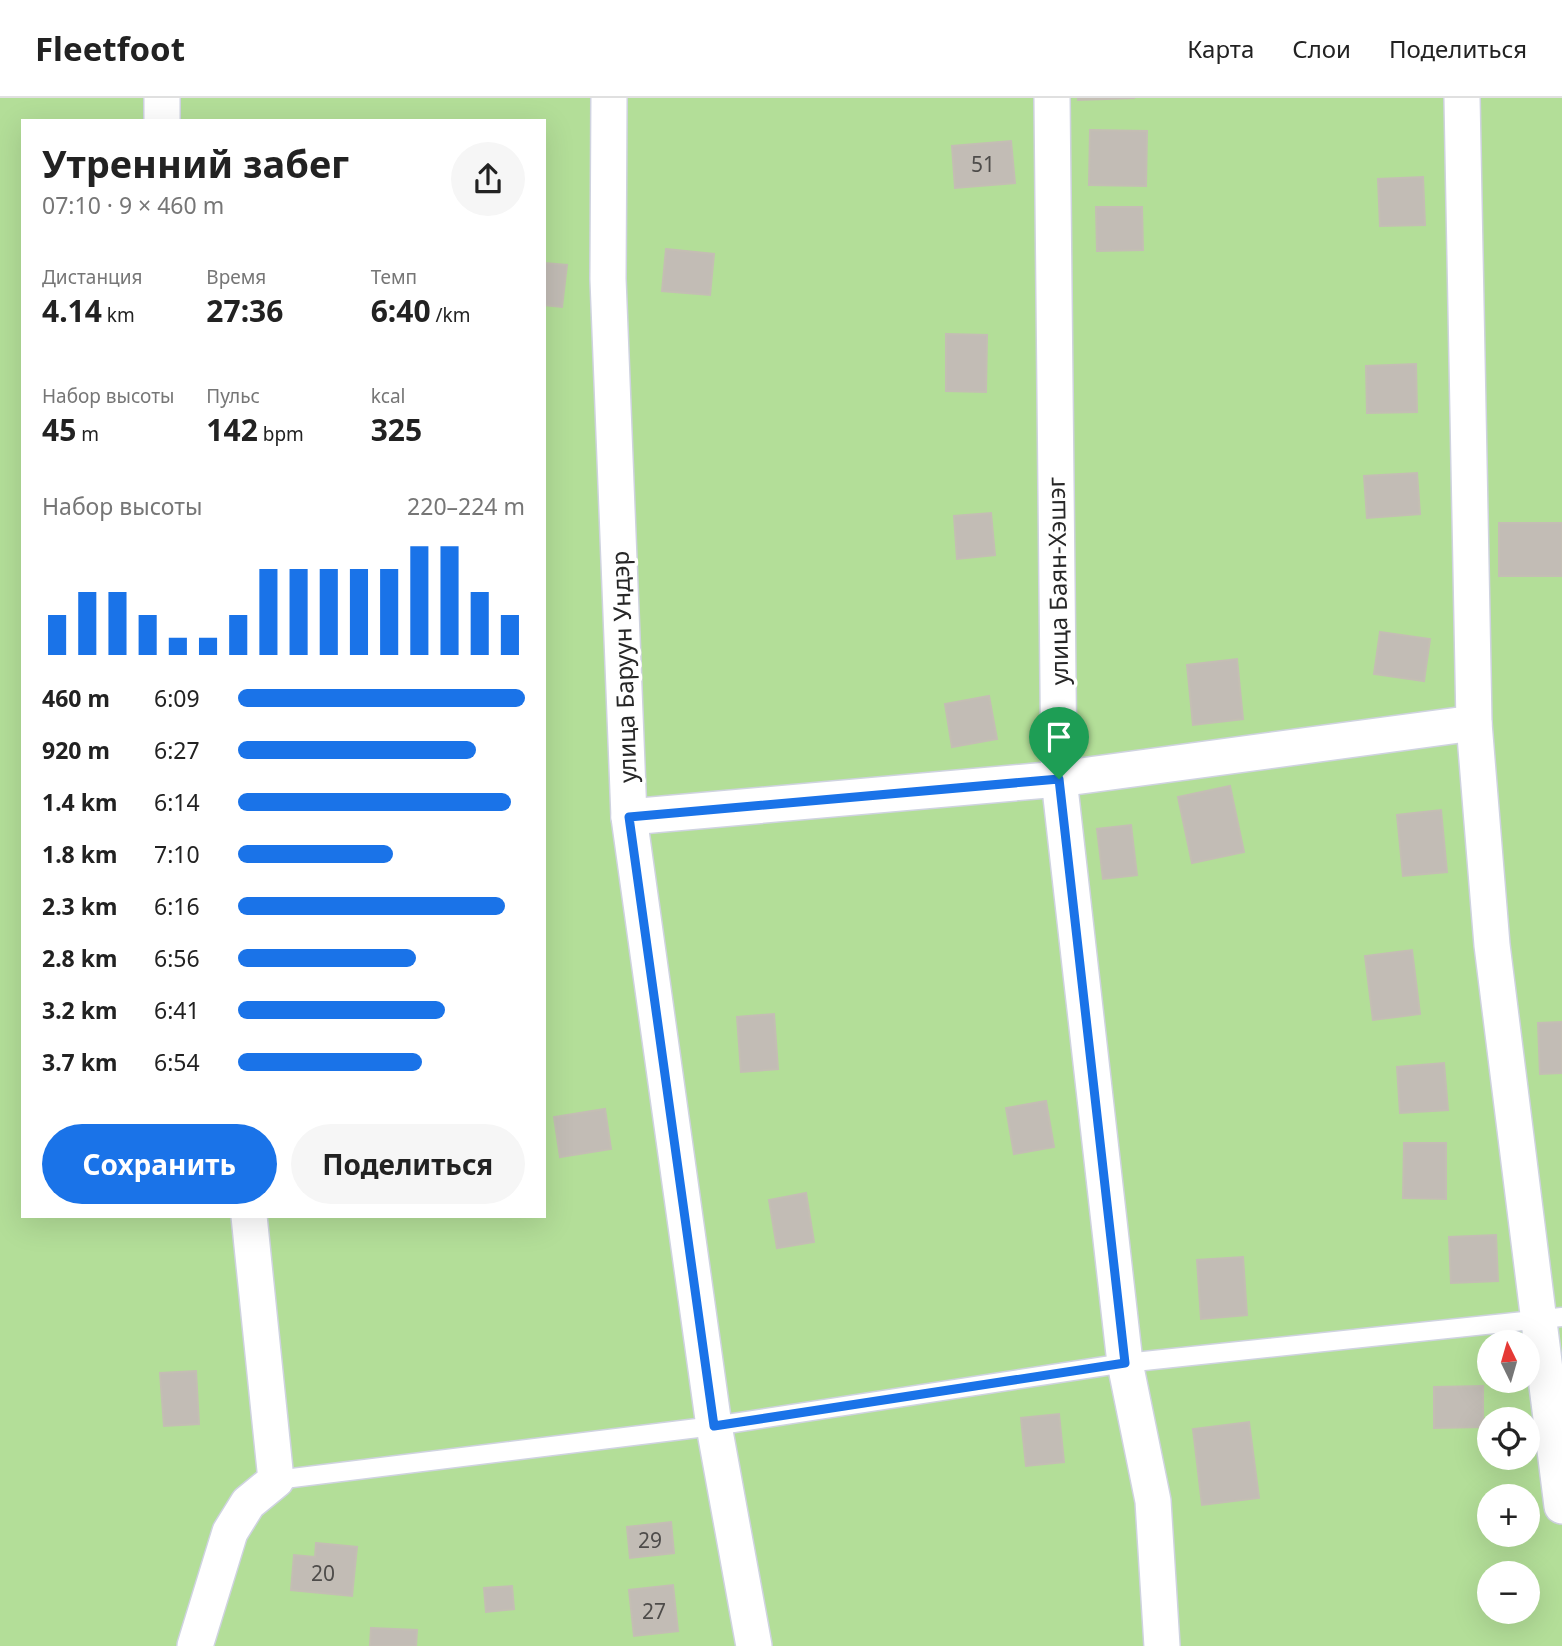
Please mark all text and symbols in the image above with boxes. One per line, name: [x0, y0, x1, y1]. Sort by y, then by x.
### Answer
text: Fleetfoot: [35, 26, 185, 71]
text: Карта: [1187, 32, 1254, 65]
text: Слои: [1292, 32, 1351, 65]
text: Поделиться: [1389, 32, 1527, 65]
text: Утренний забег: [42, 137, 349, 189]
button: share: [451, 142, 525, 216]
house number: 51: [971, 150, 995, 178]
text: 07:10 · 9 × 460 m: [42, 189, 224, 221]
text: Дистанция: [42, 264, 142, 290]
text: Время: [206, 264, 266, 290]
text: Темп: [371, 264, 417, 290]
text: 4.14: [42, 290, 102, 331]
text: 27:36: [206, 290, 283, 331]
text: 6:40: [371, 290, 431, 331]
text: km: [102, 302, 135, 328]
text: /km: [431, 302, 471, 328]
text: Набор высоты: [42, 383, 174, 409]
text: Пульс: [206, 383, 260, 409]
text: kcal: [371, 383, 405, 409]
text: 45: [42, 409, 76, 450]
text: 142: [206, 409, 258, 450]
text: 325: [371, 409, 422, 450]
text: m: [76, 421, 99, 447]
text: bpm: [258, 421, 304, 447]
street label: улица Баян-Хэшэг: [1039, 476, 1075, 685]
text: Набор высоты: [42, 490, 202, 522]
text: 220–224 m: [407, 490, 525, 522]
street label: улица Баруун Ундэр: [602, 551, 644, 783]
text: 460 m: [42, 682, 110, 714]
text: 6:09: [154, 682, 200, 714]
pin: [1029, 707, 1089, 779]
icon: arrive: [1040, 718, 1078, 756]
text: 920 m: [42, 734, 110, 766]
text: 6:27: [154, 734, 200, 766]
text: 1.4 km: [42, 786, 117, 818]
text: 6:14: [154, 786, 200, 818]
text: 1.8 km: [42, 838, 117, 870]
text: 7:10: [154, 838, 200, 870]
text: 2.3 km: [42, 890, 117, 922]
text: 6:16: [154, 890, 200, 922]
text: 2.8 km: [42, 942, 117, 974]
text: 6:56: [154, 942, 200, 974]
text: 3.2 km: [42, 994, 117, 1026]
text: 6:41: [154, 994, 200, 1026]
text: 3.7 km: [42, 1046, 117, 1078]
text: 6:54: [154, 1046, 200, 1078]
button: Сохранить: [42, 1124, 277, 1204]
button: Поделиться: [291, 1124, 525, 1204]
north arrow: [1477, 1330, 1540, 1393]
map controls: [1477, 1330, 1540, 1624]
button: locate: [1477, 1407, 1540, 1470]
button: +: [1477, 1484, 1540, 1547]
house number: 29: [638, 1526, 662, 1554]
house number: 20: [311, 1559, 335, 1587]
button: −: [1477, 1561, 1540, 1624]
house number: 27: [642, 1597, 666, 1625]

